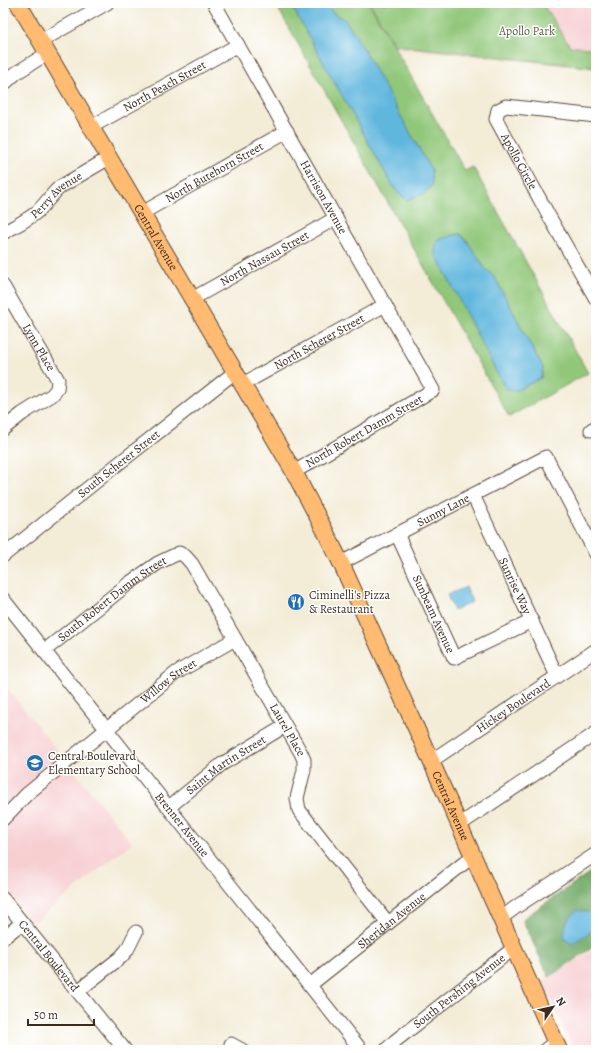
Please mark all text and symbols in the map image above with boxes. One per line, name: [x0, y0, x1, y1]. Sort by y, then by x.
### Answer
park label: Apollo Park: [498, 23, 555, 39]
street label: North Peach Street: [120, 57, 209, 116]
street label: Apollo Circle: [497, 129, 541, 192]
street label: North Butehorn Street: [162, 138, 266, 206]
street label: Harrison Avenue: [297, 157, 351, 237]
street label: Perry Avenue: [27, 168, 85, 222]
street label: Central Avenue: [130, 201, 182, 274]
street label: North Nassau Street: [217, 227, 312, 290]
street label: North Scherer Street: [271, 310, 367, 373]
street label: Lynn Place: [19, 321, 59, 374]
street label: North Robert Damm Street: [302, 391, 426, 471]
street label: South Scherer Street: [74, 426, 163, 501]
street label: Sunny Lane: [414, 490, 472, 530]
street label: South Robert Damm Street: [54, 552, 169, 645]
street label: Sunrise Way: [495, 555, 535, 617]
street label: Sunbeam Avenue: [409, 572, 459, 656]
place label: Ciminelli's Pizza & Restaurant: [309, 587, 390, 617]
restaurant icon: Ciminelli's Pizza & Restaurant: [286, 592, 306, 612]
street label: Willow Street: [136, 655, 200, 707]
street label: Hickey Boulevard: [473, 675, 554, 736]
street label: Laurel Place: [266, 700, 309, 759]
street label: Saint Martin Street: [183, 731, 269, 798]
place label: Central Boulevard Elementary School: [48, 748, 140, 778]
school or university icon: Central Boulevard Elementary School: [25, 753, 45, 773]
street label: Central Avenue: [428, 768, 473, 843]
street label: Brenner Avenue: [151, 789, 213, 860]
street label: Sheridan Avenue: [354, 888, 429, 952]
street label: Central Boulevard: [15, 916, 83, 996]
street label: South Pershing Avenue: [410, 950, 508, 1032]
north arrow: [533, 987, 573, 1027]
text: N: [552, 994, 569, 1009]
scale bar: [28, 1001, 94, 1027]
text: 50 m: [34, 1007, 58, 1023]

